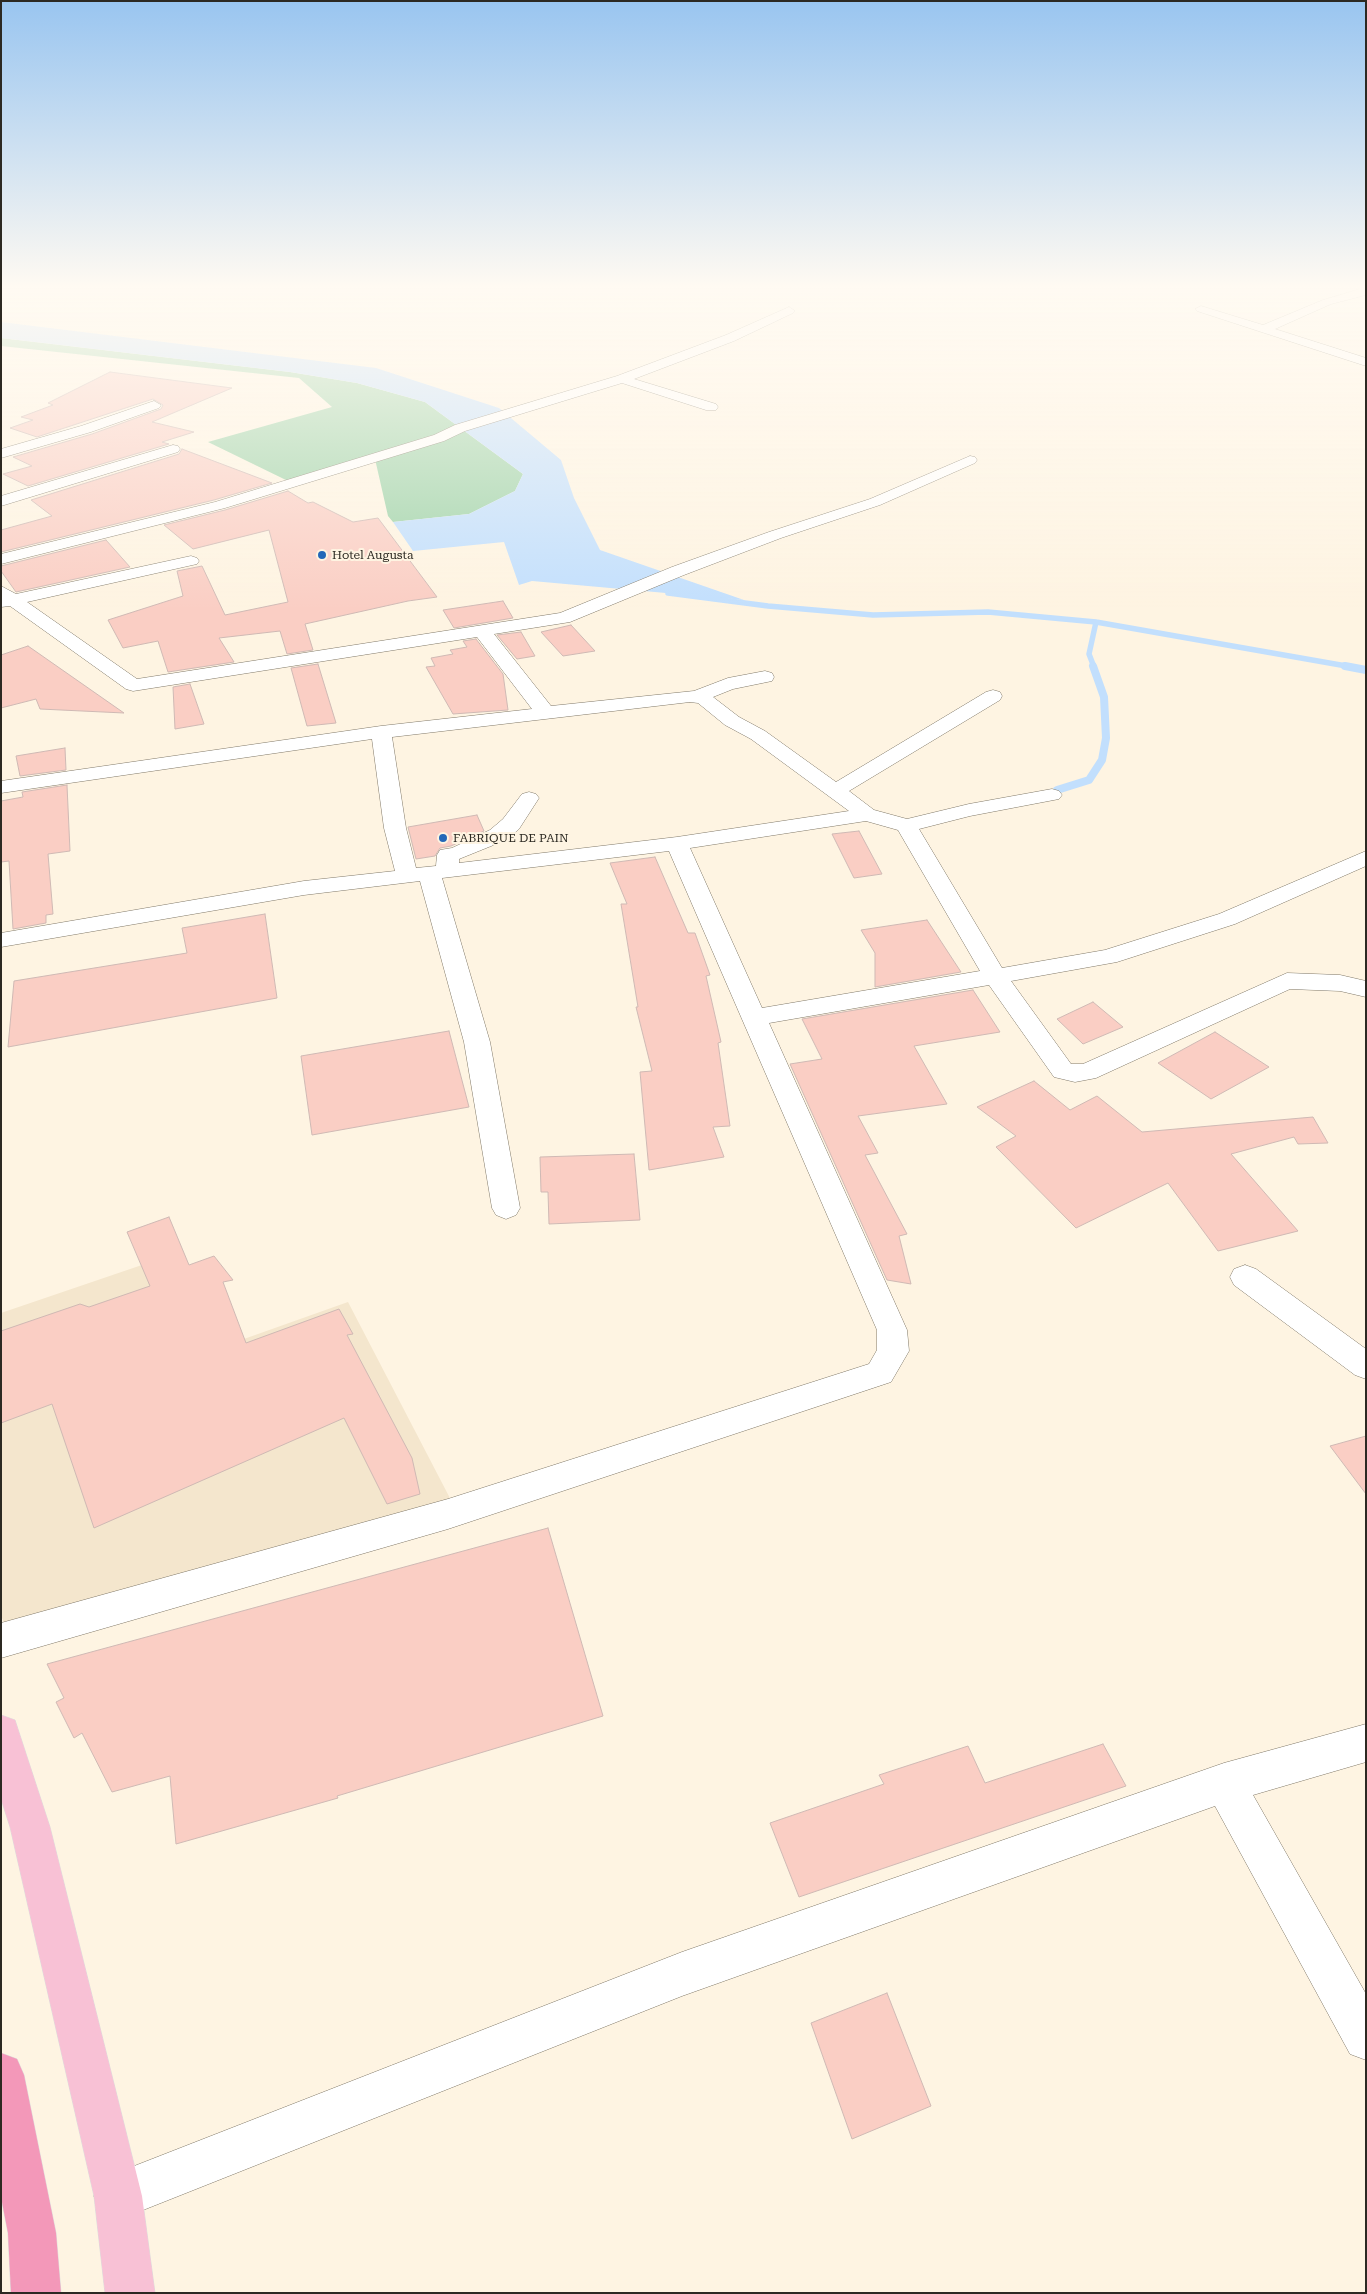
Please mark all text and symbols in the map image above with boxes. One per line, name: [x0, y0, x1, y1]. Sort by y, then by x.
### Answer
place label: Hotel Augusta: [332, 548, 413, 562]
marker: Hotel Augusta: [316, 549, 328, 561]
place label: FABRIQUE DE PAIN: [453, 831, 569, 845]
marker: FABRIQUE DE PAIN: [437, 832, 449, 844]

